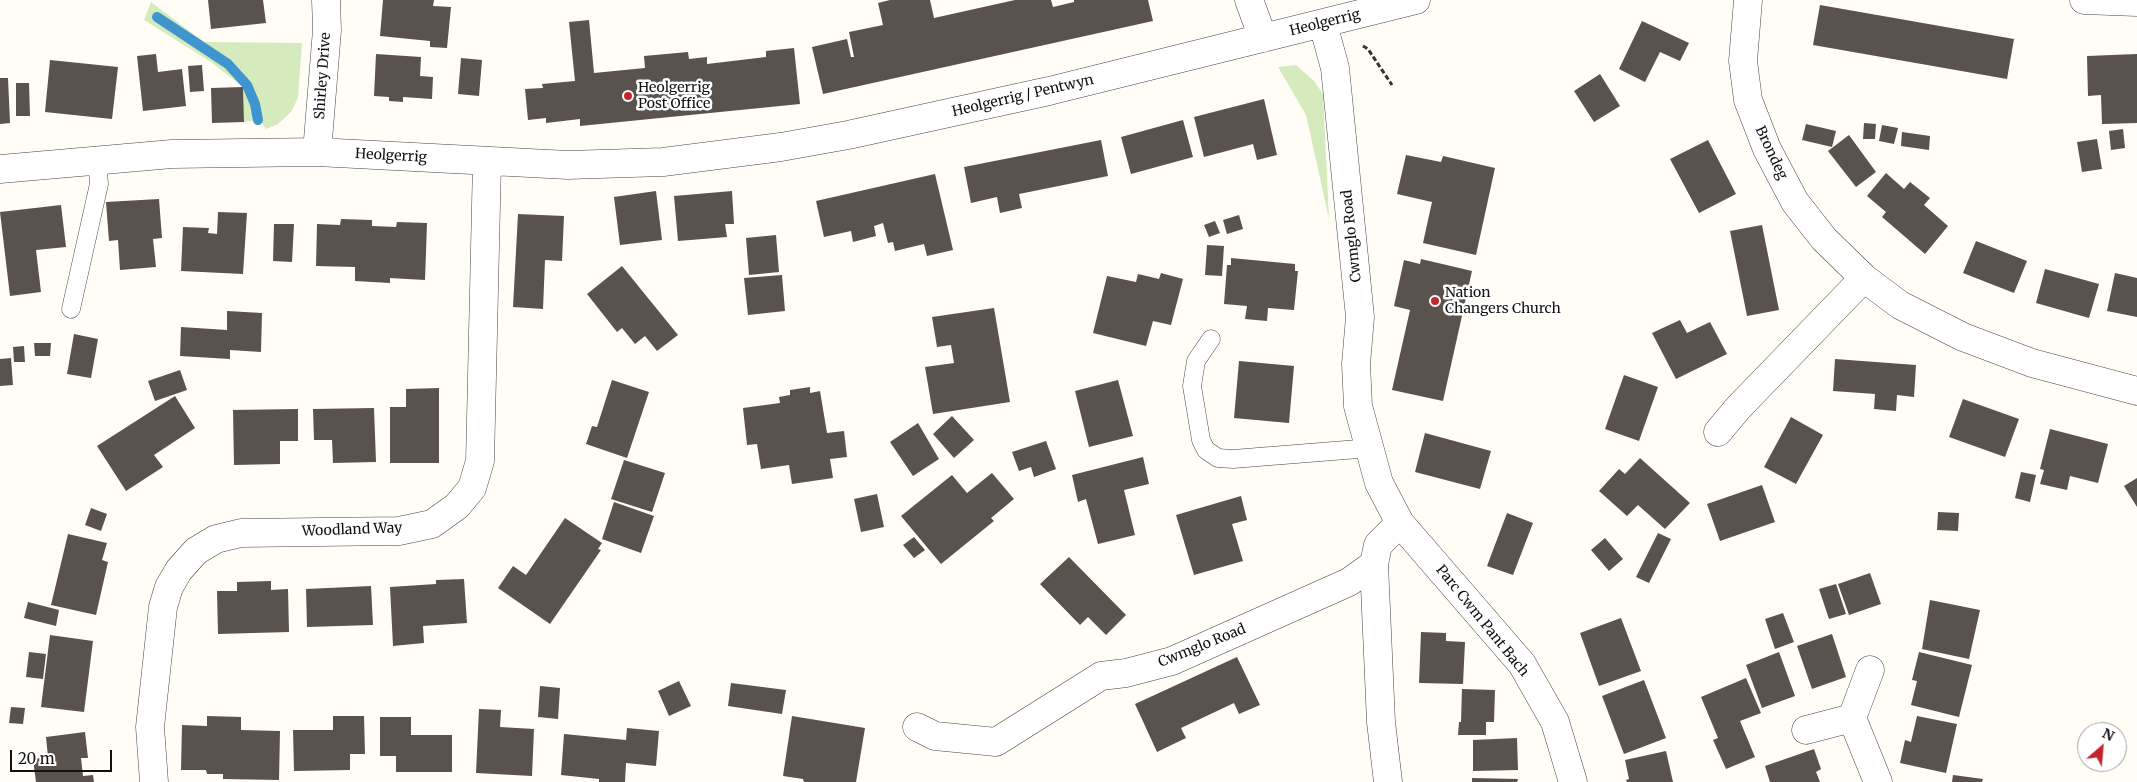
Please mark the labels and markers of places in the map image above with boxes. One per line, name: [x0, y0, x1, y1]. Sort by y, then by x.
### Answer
place label: Heolgerrig Post Office: [638, 80, 710, 112]
marker: Heolgerrig Post Office: [622, 90, 634, 102]
place label: Nation Changers Church: [1445, 285, 1561, 318]
marker: Nation Changers Church: [1429, 295, 1441, 307]

